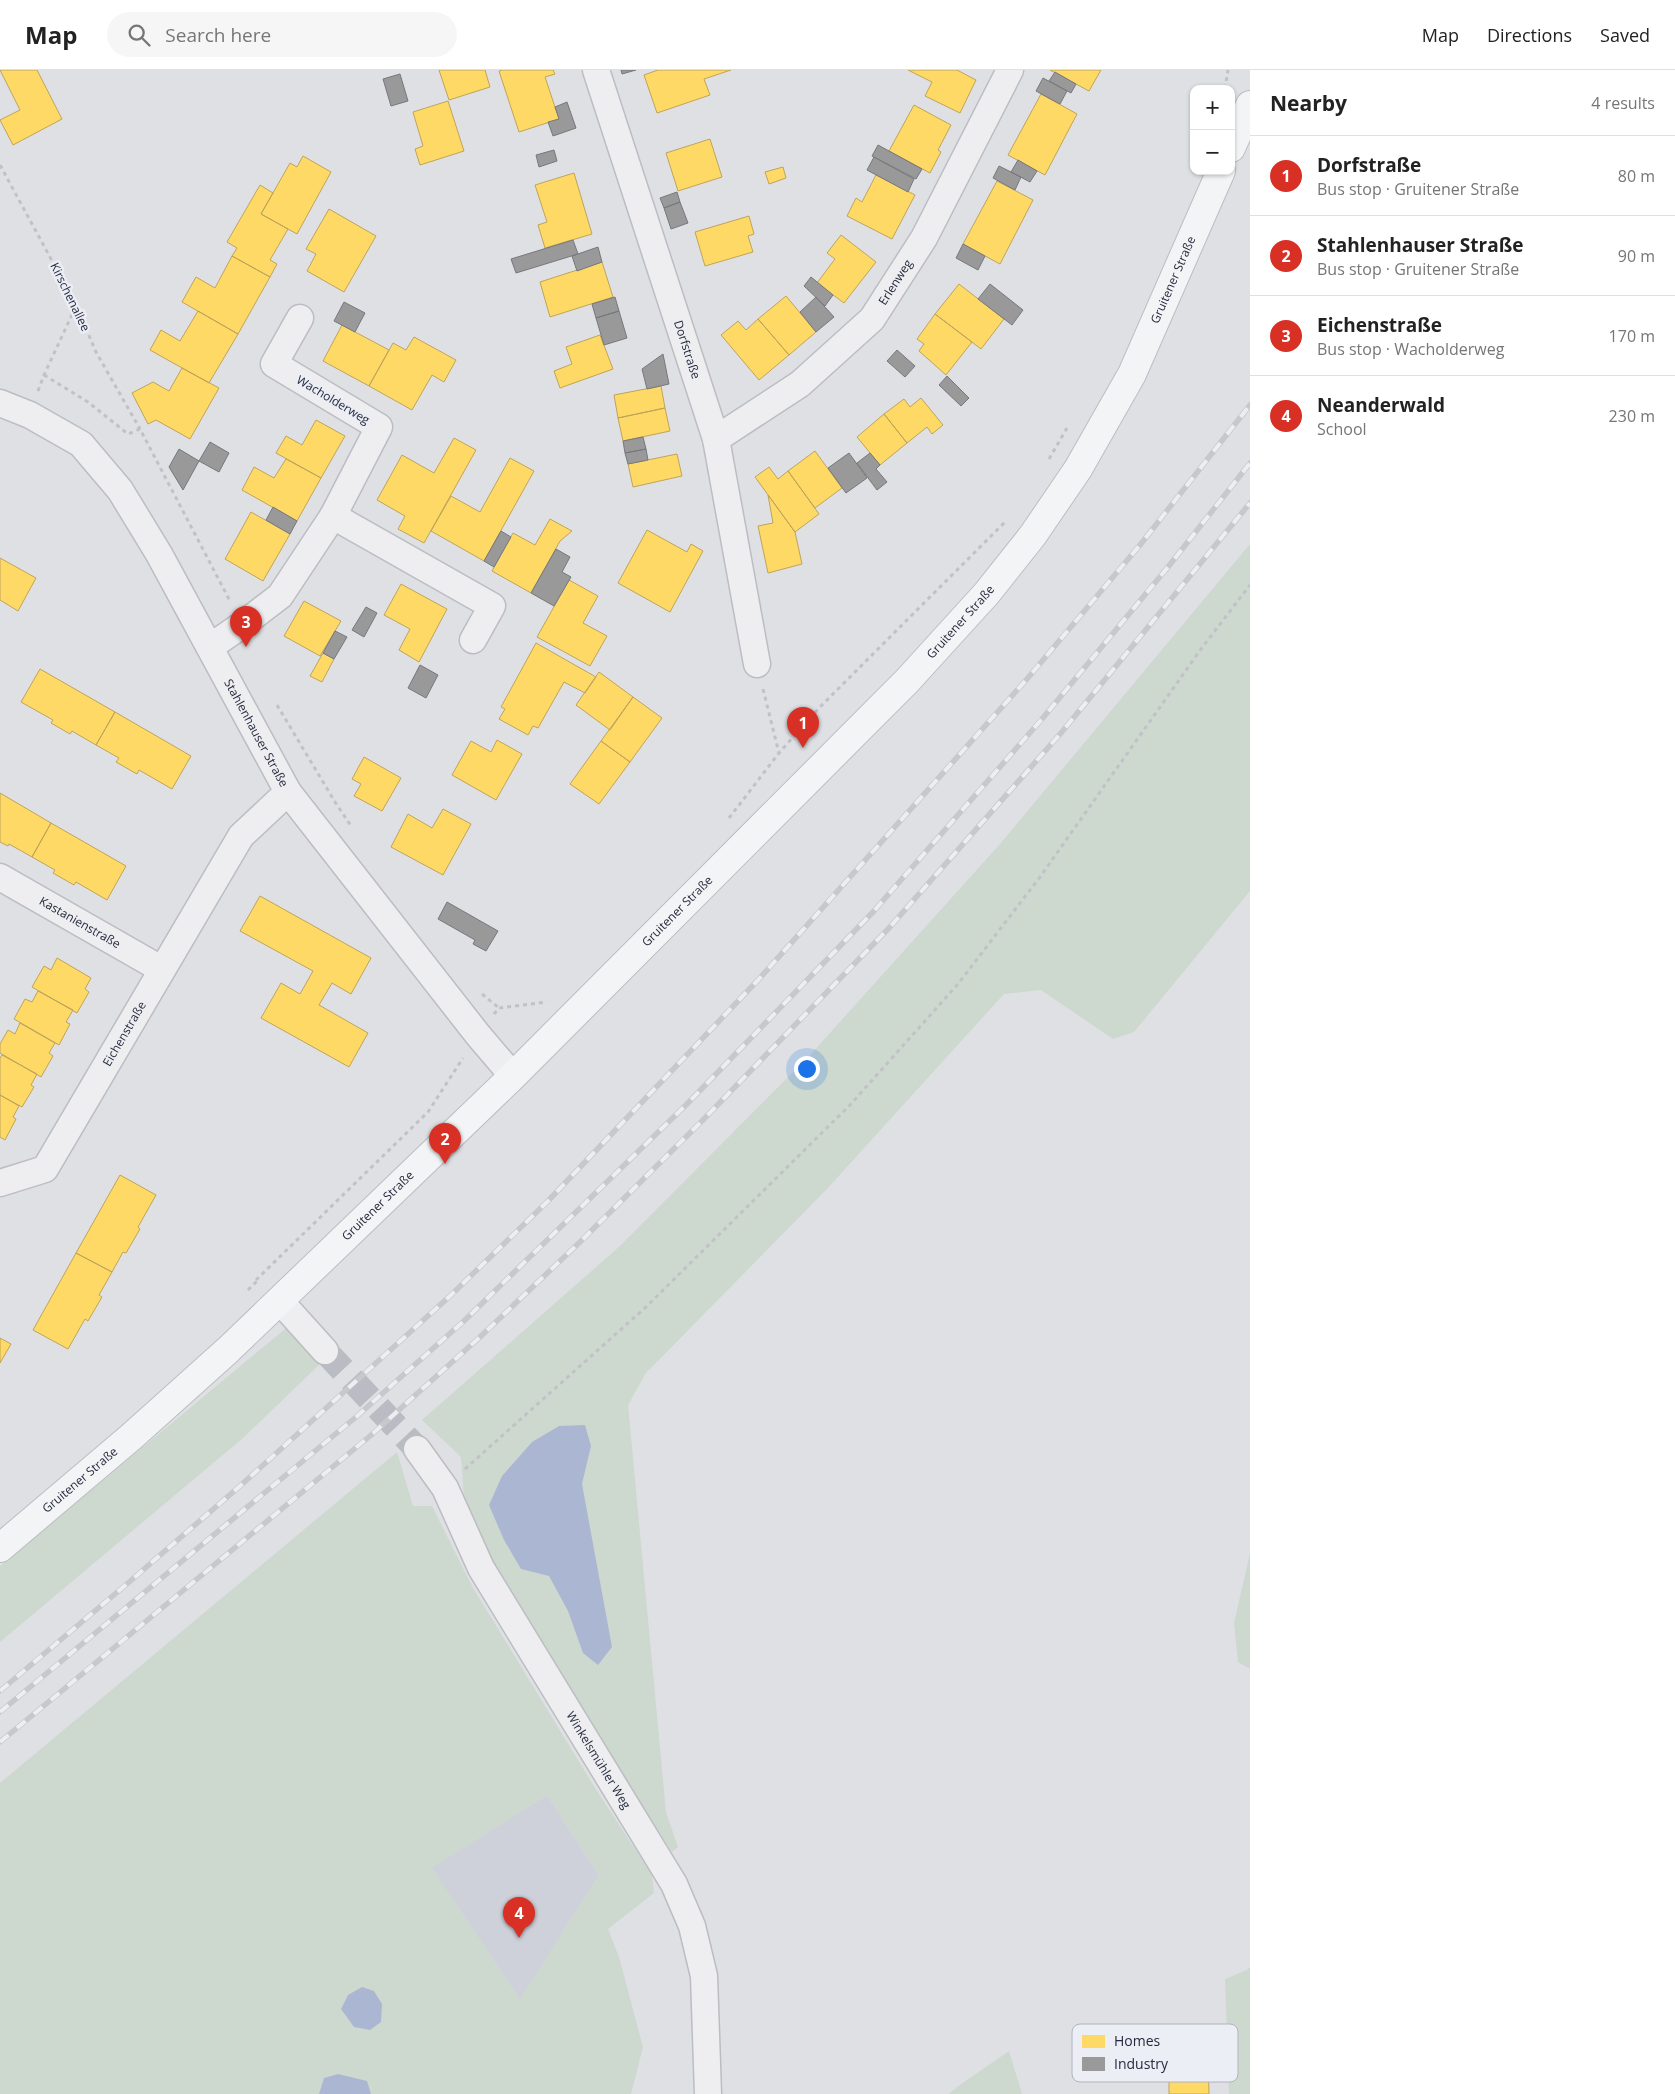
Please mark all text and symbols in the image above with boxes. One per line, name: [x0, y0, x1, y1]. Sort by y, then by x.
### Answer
search box: [107, 12, 457, 57]
text: Map: [25, 18, 77, 51]
icon: search: [125, 21, 153, 49]
text: Search here: [165, 22, 271, 48]
text: Map: [1422, 23, 1459, 47]
text: Directions: [1487, 23, 1572, 47]
text: Saved: [1600, 23, 1650, 47]
map controls: [1190, 85, 1235, 175]
button: +: [1190, 85, 1235, 130]
text: Nearby: [1270, 89, 1347, 117]
text: 4 results: [1591, 92, 1655, 114]
button: −: [1190, 130, 1235, 175]
text: Dorfstraße: [1317, 152, 1421, 178]
text: 1: [1281, 165, 1291, 187]
text: 80 m: [1618, 165, 1655, 187]
text: Bus stop · Gruitener Straße: [1317, 178, 1519, 200]
text: Stahlenhauser Straße: [1317, 232, 1523, 258]
street label: Gruitener Straße: [1146, 233, 1199, 326]
text: 2: [1281, 245, 1291, 267]
text: 90 m: [1618, 245, 1655, 267]
street label: Erlenweg: [874, 255, 916, 308]
text: Bus stop · Gruitener Straße: [1317, 258, 1519, 280]
street label: Kirschenallee: [46, 260, 95, 334]
text: Eichenstraße: [1317, 312, 1442, 338]
street label: Dorfstraße: [670, 318, 705, 381]
text: 3: [1281, 325, 1291, 347]
text: 170 m: [1609, 325, 1655, 347]
text: Bus stop · Wacholderweg: [1317, 338, 1504, 360]
street label: Wacholderweg: [293, 371, 373, 428]
text: Neanderwald: [1317, 392, 1445, 418]
text: 4: [1281, 405, 1291, 427]
text: 230 m: [1609, 405, 1655, 427]
text: School: [1317, 418, 1367, 440]
street label: Gruitener Straße: [922, 581, 998, 662]
pin: 3: [230, 606, 262, 647]
street label: Stahlenhauser Straße: [220, 676, 293, 790]
pin: 1: [787, 707, 819, 748]
street label: Gruitener Straße: [638, 872, 716, 950]
street label: Kastanienstraße: [36, 892, 124, 952]
street label: Eichenstraße: [98, 998, 150, 1069]
your location: [794, 1056, 820, 1082]
pin: 2: [429, 1123, 461, 1164]
street label: Gruitener Straße: [338, 1167, 418, 1244]
street label: Gruitener Straße: [38, 1443, 121, 1517]
street label: Winkelsmühler Weg: [563, 1708, 635, 1812]
pin: 4: [503, 1897, 535, 1938]
legend: [1072, 2024, 1238, 2082]
text: Homes: [1114, 2031, 1161, 2050]
text: Industry: [1114, 2054, 1169, 2073]

